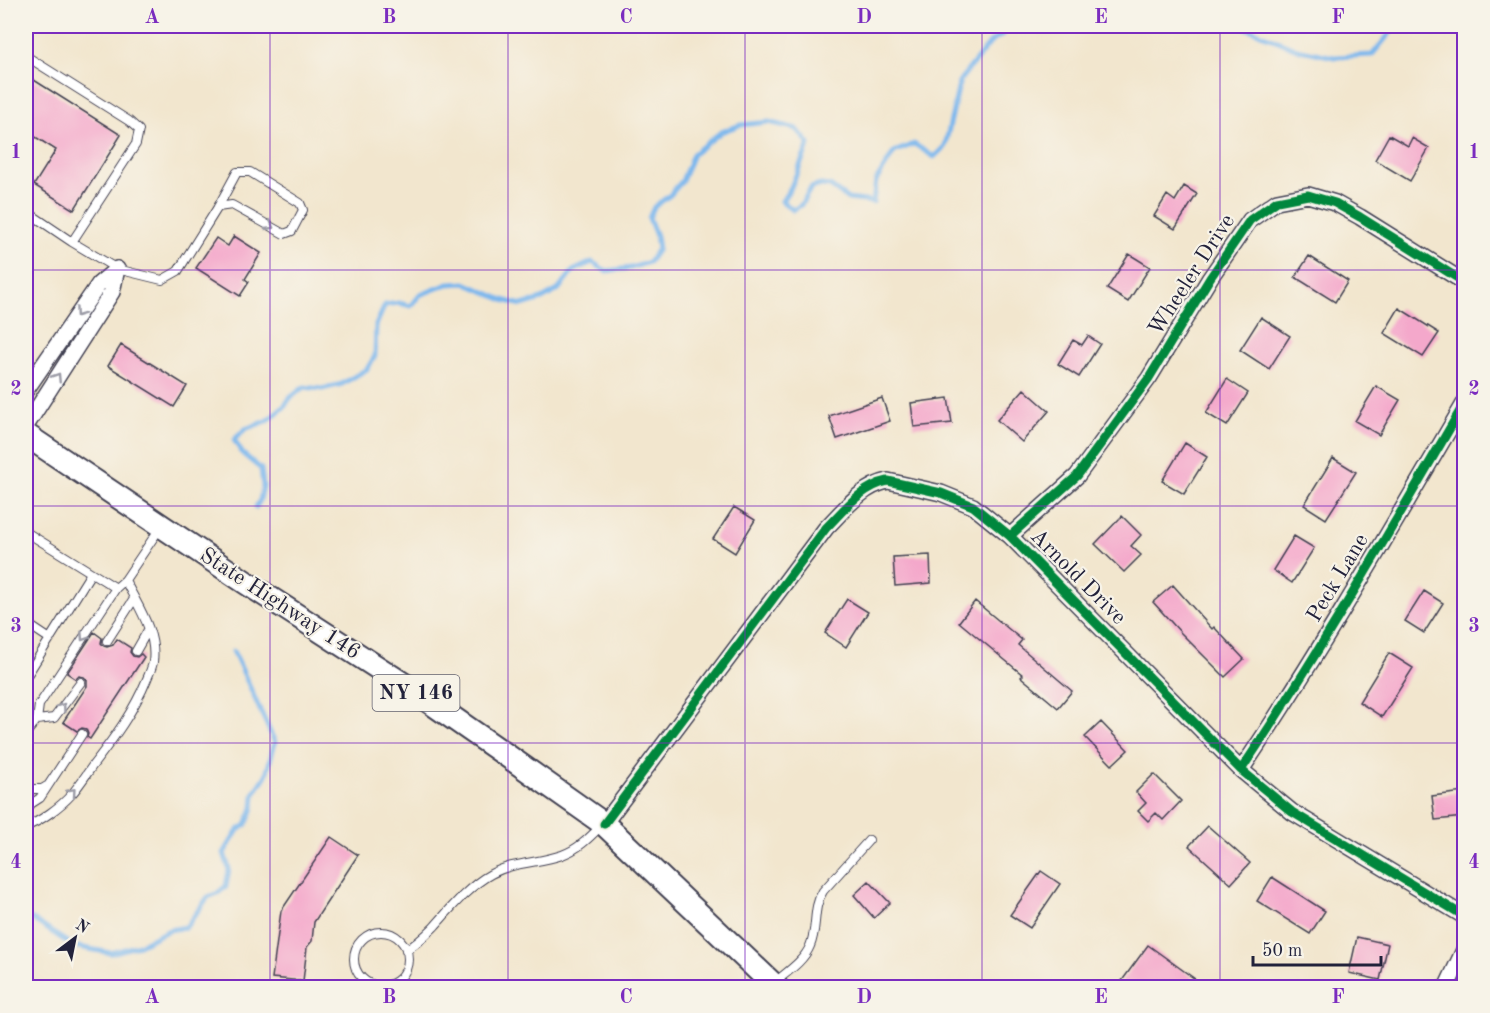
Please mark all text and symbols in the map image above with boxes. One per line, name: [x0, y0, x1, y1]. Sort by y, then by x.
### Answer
text: A: [144, 8, 160, 28]
text: B: [382, 8, 396, 28]
text: C: [619, 8, 633, 28]
text: D: [856, 8, 872, 28]
text: E: [1094, 8, 1108, 28]
text: F: [1331, 8, 1345, 28]
text: 1: [10, 143, 22, 163]
text: 1: [1468, 143, 1480, 163]
street label: Wheeler Drive: [1145, 210, 1239, 340]
one-way arrow: [264, 219, 274, 231]
one-way arrow: [75, 306, 86, 317]
one-way arrow: [50, 373, 62, 383]
text: 2: [10, 380, 22, 400]
text: 2: [1468, 380, 1480, 400]
street label: Arnold Drive: [1026, 525, 1130, 629]
street label: Peck Lane: [1303, 530, 1373, 626]
street label: State Highway 146: [196, 544, 364, 664]
text: 3: [10, 617, 22, 637]
text: 3: [1468, 617, 1480, 637]
one-way arrow: [80, 630, 91, 641]
road number: NY 146: [372, 675, 460, 711]
one-way arrow: [55, 702, 66, 713]
one-way arrow: [65, 788, 76, 799]
text: 4: [10, 853, 22, 873]
text: 4: [1468, 853, 1480, 873]
north arrow: [45, 908, 105, 968]
text: N: [72, 917, 92, 937]
scale bar: [1253, 929, 1380, 967]
text: 50 m: [1262, 942, 1302, 960]
text: A: [144, 988, 160, 1008]
text: B: [382, 988, 396, 1008]
text: C: [619, 988, 633, 1008]
text: D: [856, 988, 872, 1008]
text: E: [1094, 988, 1108, 1008]
text: F: [1331, 988, 1345, 1008]

